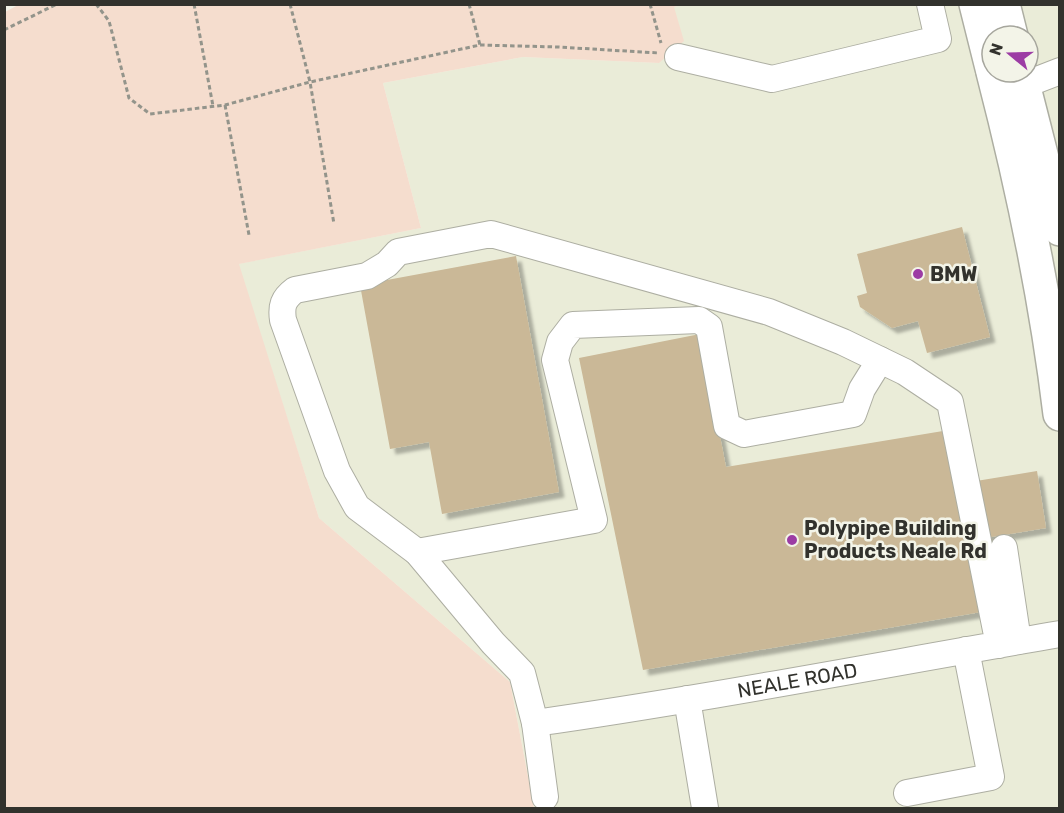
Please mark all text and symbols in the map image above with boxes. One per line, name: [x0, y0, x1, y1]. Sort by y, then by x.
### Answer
north arrow: [980, 24, 1040, 84]
text: N: [985, 41, 1007, 58]
place label: BMW: [930, 262, 977, 286]
marker: BMW: [911, 267, 925, 281]
place label: Polypipe Building Products Neale Rd: [804, 516, 987, 563]
marker: Polypipe Building Products Neale Rd: [785, 533, 799, 547]
street label: NEALE ROAD: [736, 658, 859, 703]

